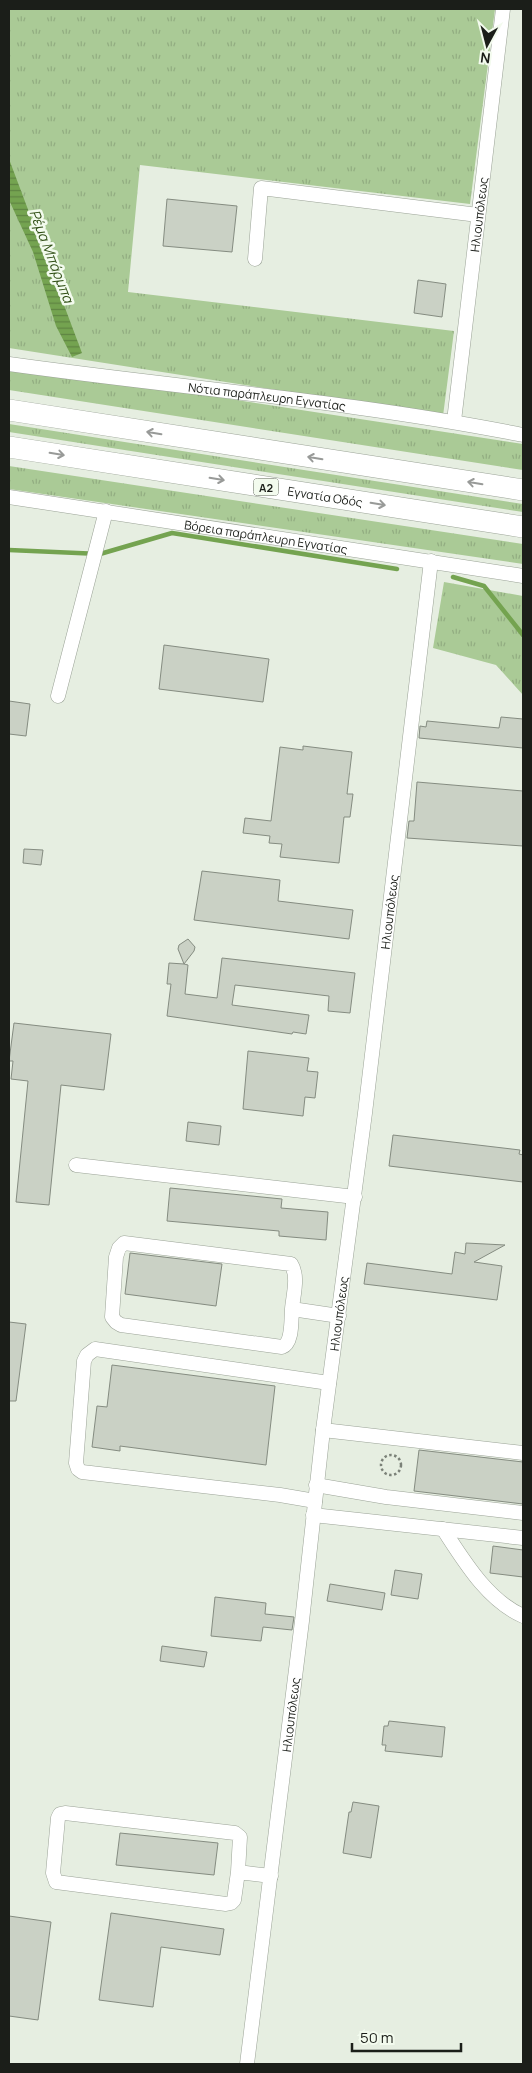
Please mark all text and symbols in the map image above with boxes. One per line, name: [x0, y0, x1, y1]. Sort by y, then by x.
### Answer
north arrow: [462, 20, 512, 70]
text: N: [479, 48, 492, 68]
street label: Ηλιουπόλεως: [466, 176, 491, 253]
water label: Ρέμα Μπάρμπα: [25, 207, 79, 307]
street label: Νότια παράπλευρη Εγνατίας: [187, 378, 347, 414]
one-way arrow: [146, 427, 162, 437]
one-way arrow: [49, 449, 65, 459]
one-way arrow: [307, 452, 323, 462]
one-way arrow: [209, 474, 225, 484]
one-way arrow: [467, 477, 483, 487]
road number: Α2: [254, 478, 278, 496]
street label: Εγνατία Οδός: [287, 482, 364, 510]
one-way arrow: [370, 499, 386, 509]
street label: Βόρεια παράπλευρη Εγνατίας: [183, 516, 349, 557]
street label: Ηλιουπόλεως: [376, 873, 402, 950]
street label: Ηλιουπόλεως: [325, 1275, 352, 1352]
street label: Ηλιουπόλεως: [277, 1676, 303, 1753]
scale bar: [352, 2020, 461, 2052]
text: 50 m: [360, 2027, 394, 2048]

